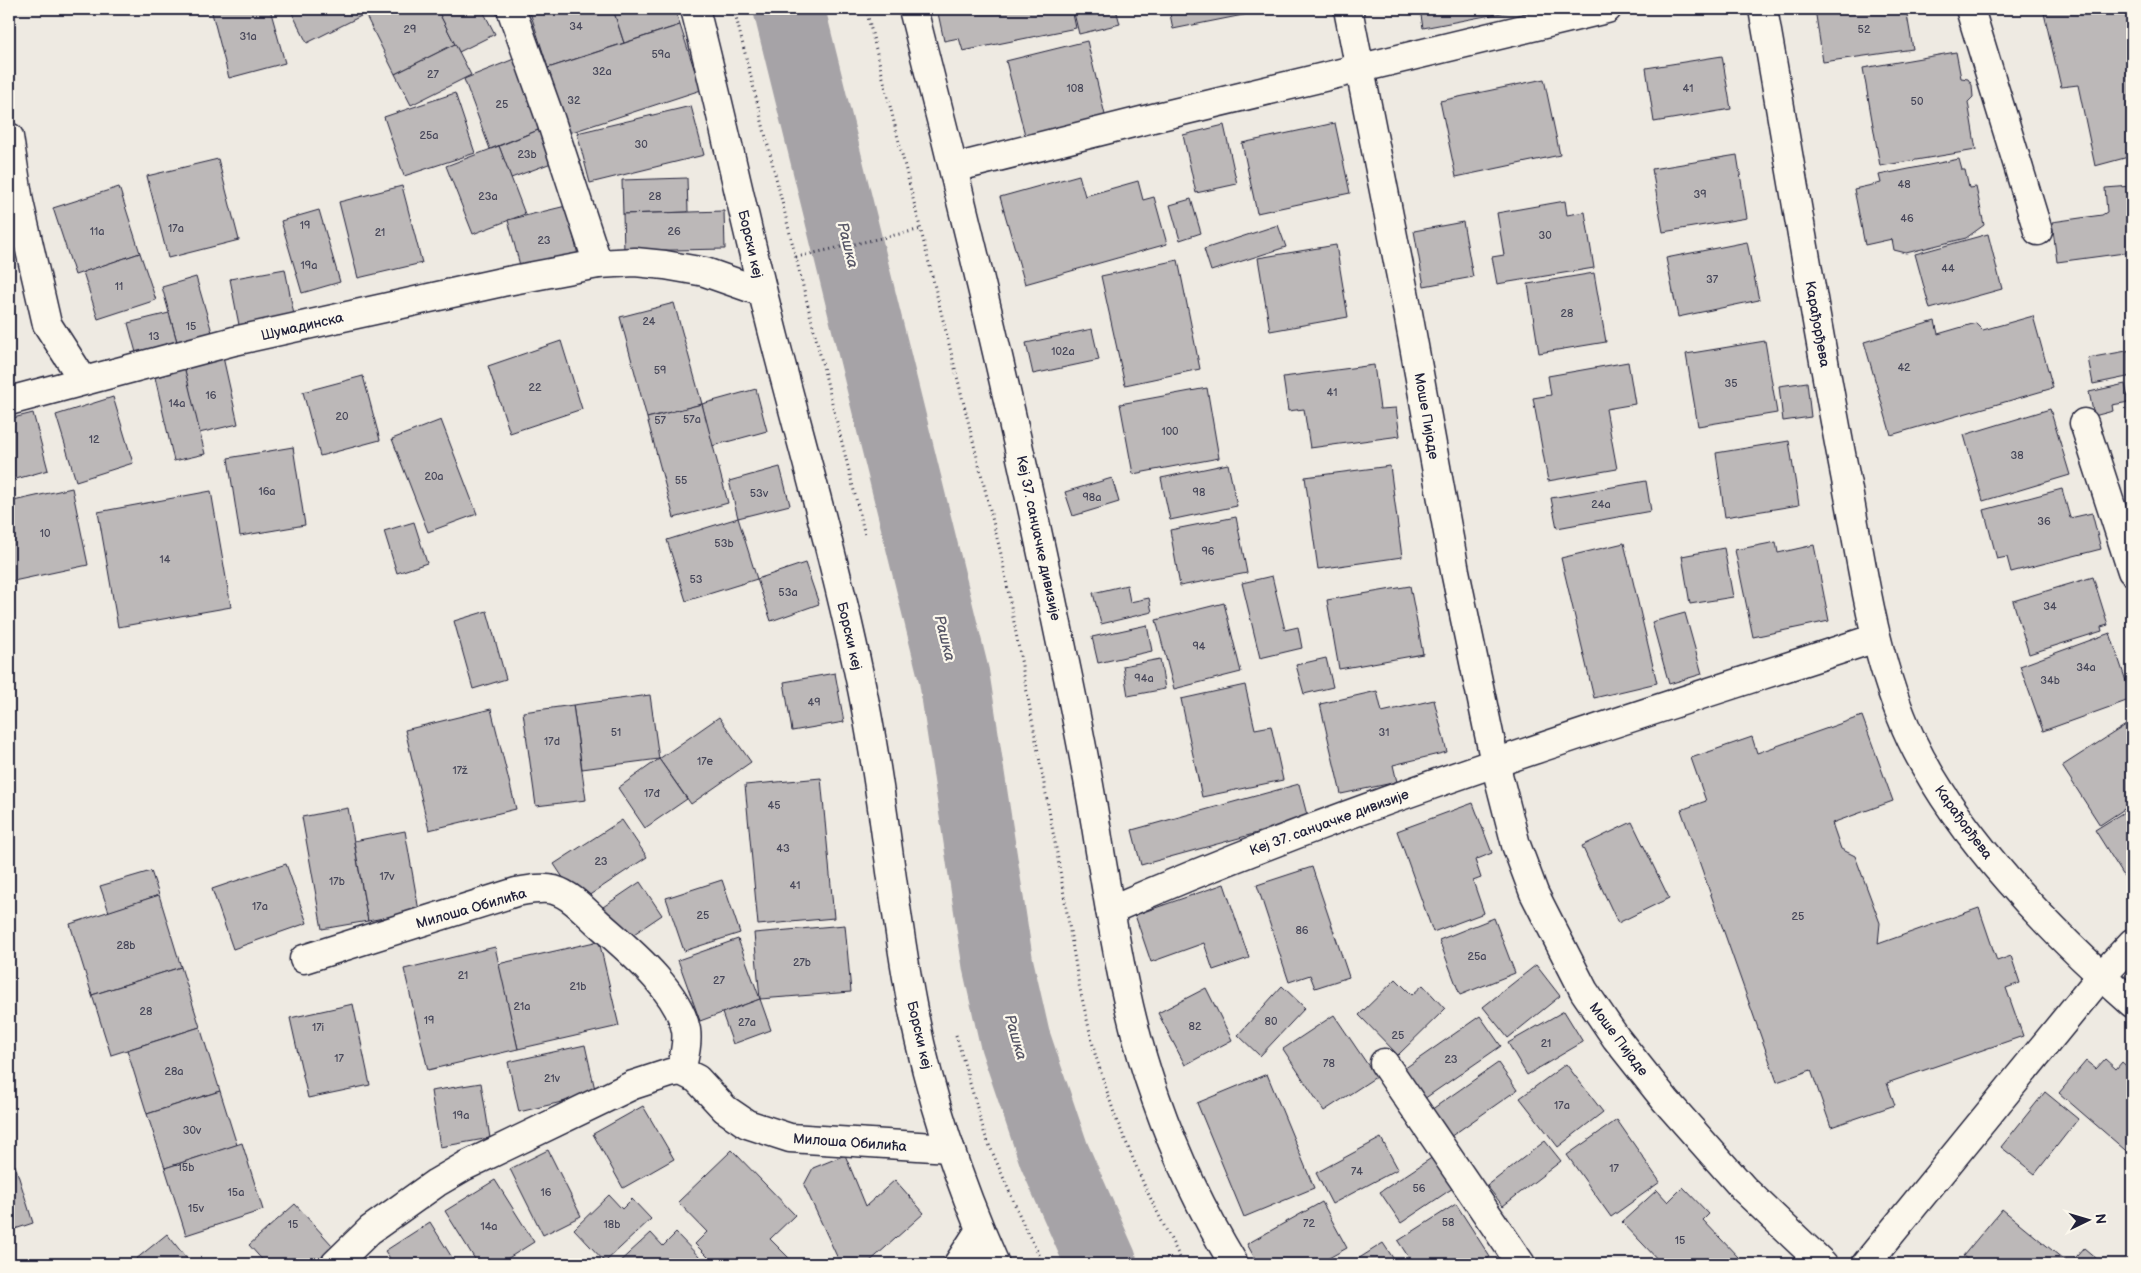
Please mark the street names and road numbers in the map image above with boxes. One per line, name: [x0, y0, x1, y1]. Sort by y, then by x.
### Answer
street label: Борски кеј: [734, 208, 767, 280]
street label: Карађорђева: [1802, 280, 1834, 369]
street label: Шумадинска: [259, 309, 346, 344]
street label: Моше Пијаде: [1411, 372, 1443, 461]
street label: Кеј 37. санџачке дивизије: [1013, 454, 1064, 622]
street label: Борски кеј: [833, 600, 866, 672]
street label: Карађорђева: [1931, 782, 1997, 863]
street label: Кеј 37. санџачке дивизије: [1247, 786, 1411, 859]
street label: Милоша Обилића: [414, 884, 529, 932]
street label: Борски кеј: [903, 999, 936, 1071]
street label: Моше Пијаде: [1585, 999, 1652, 1080]
street label: Милоша Обилића: [792, 1130, 908, 1155]

